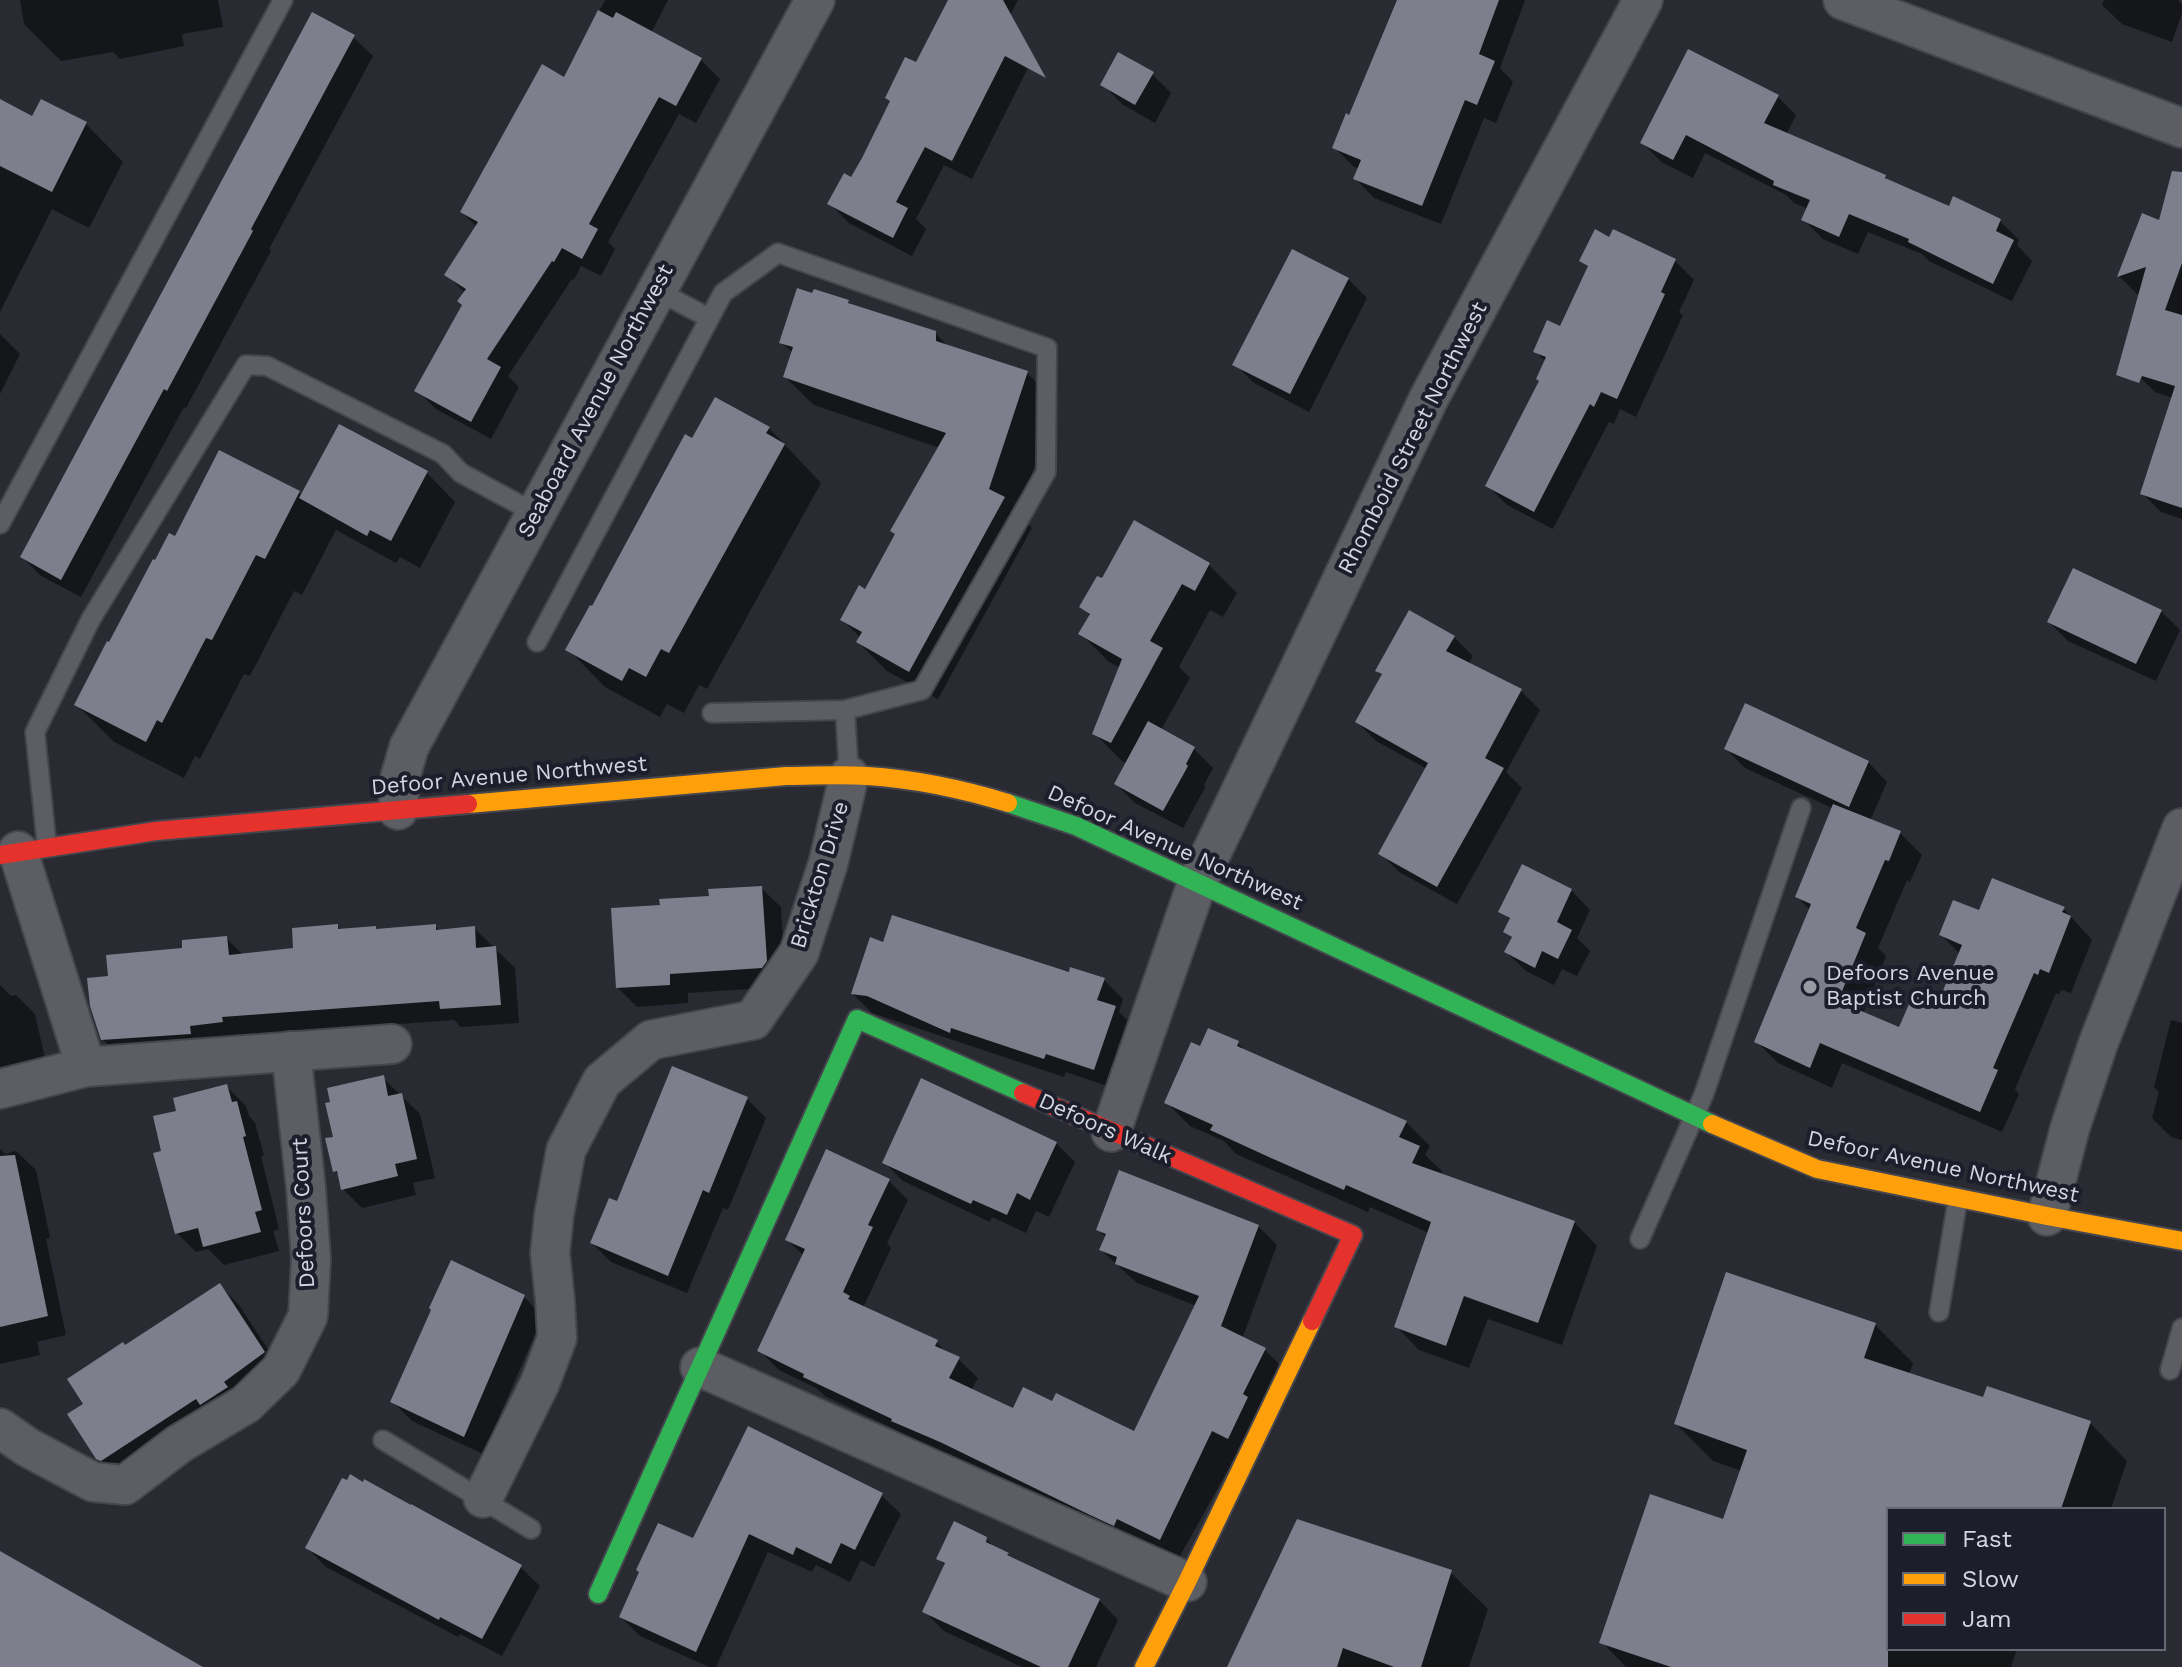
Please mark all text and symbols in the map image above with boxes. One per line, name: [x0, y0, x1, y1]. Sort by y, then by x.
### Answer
street label: Seaboard Avenue Northwest: [513, 260, 679, 542]
street label: Rhomboid Street Northwest: [1333, 298, 1493, 578]
street label: Defoor Avenue Northwest: [370, 751, 648, 801]
street label: Defoor Avenue Northwest: [1043, 780, 1307, 916]
street label: Brickton Drive: [785, 798, 855, 952]
place label: Defoors Avenue Baptist Church: [1826, 961, 1995, 1012]
marker: Defoors Avenue Baptist Church: [1801, 978, 1819, 996]
street label: Defoors Walk: [1034, 1088, 1176, 1170]
street label: Defoor Avenue Northwest: [1805, 1125, 2081, 1209]
street label: Defoors Court: [287, 1137, 321, 1289]
legend: [1886, 1507, 2166, 1651]
text: Fast: [1962, 1525, 2012, 1553]
text: Slow: [1962, 1565, 2019, 1593]
text: Jam: [1962, 1605, 2012, 1633]

